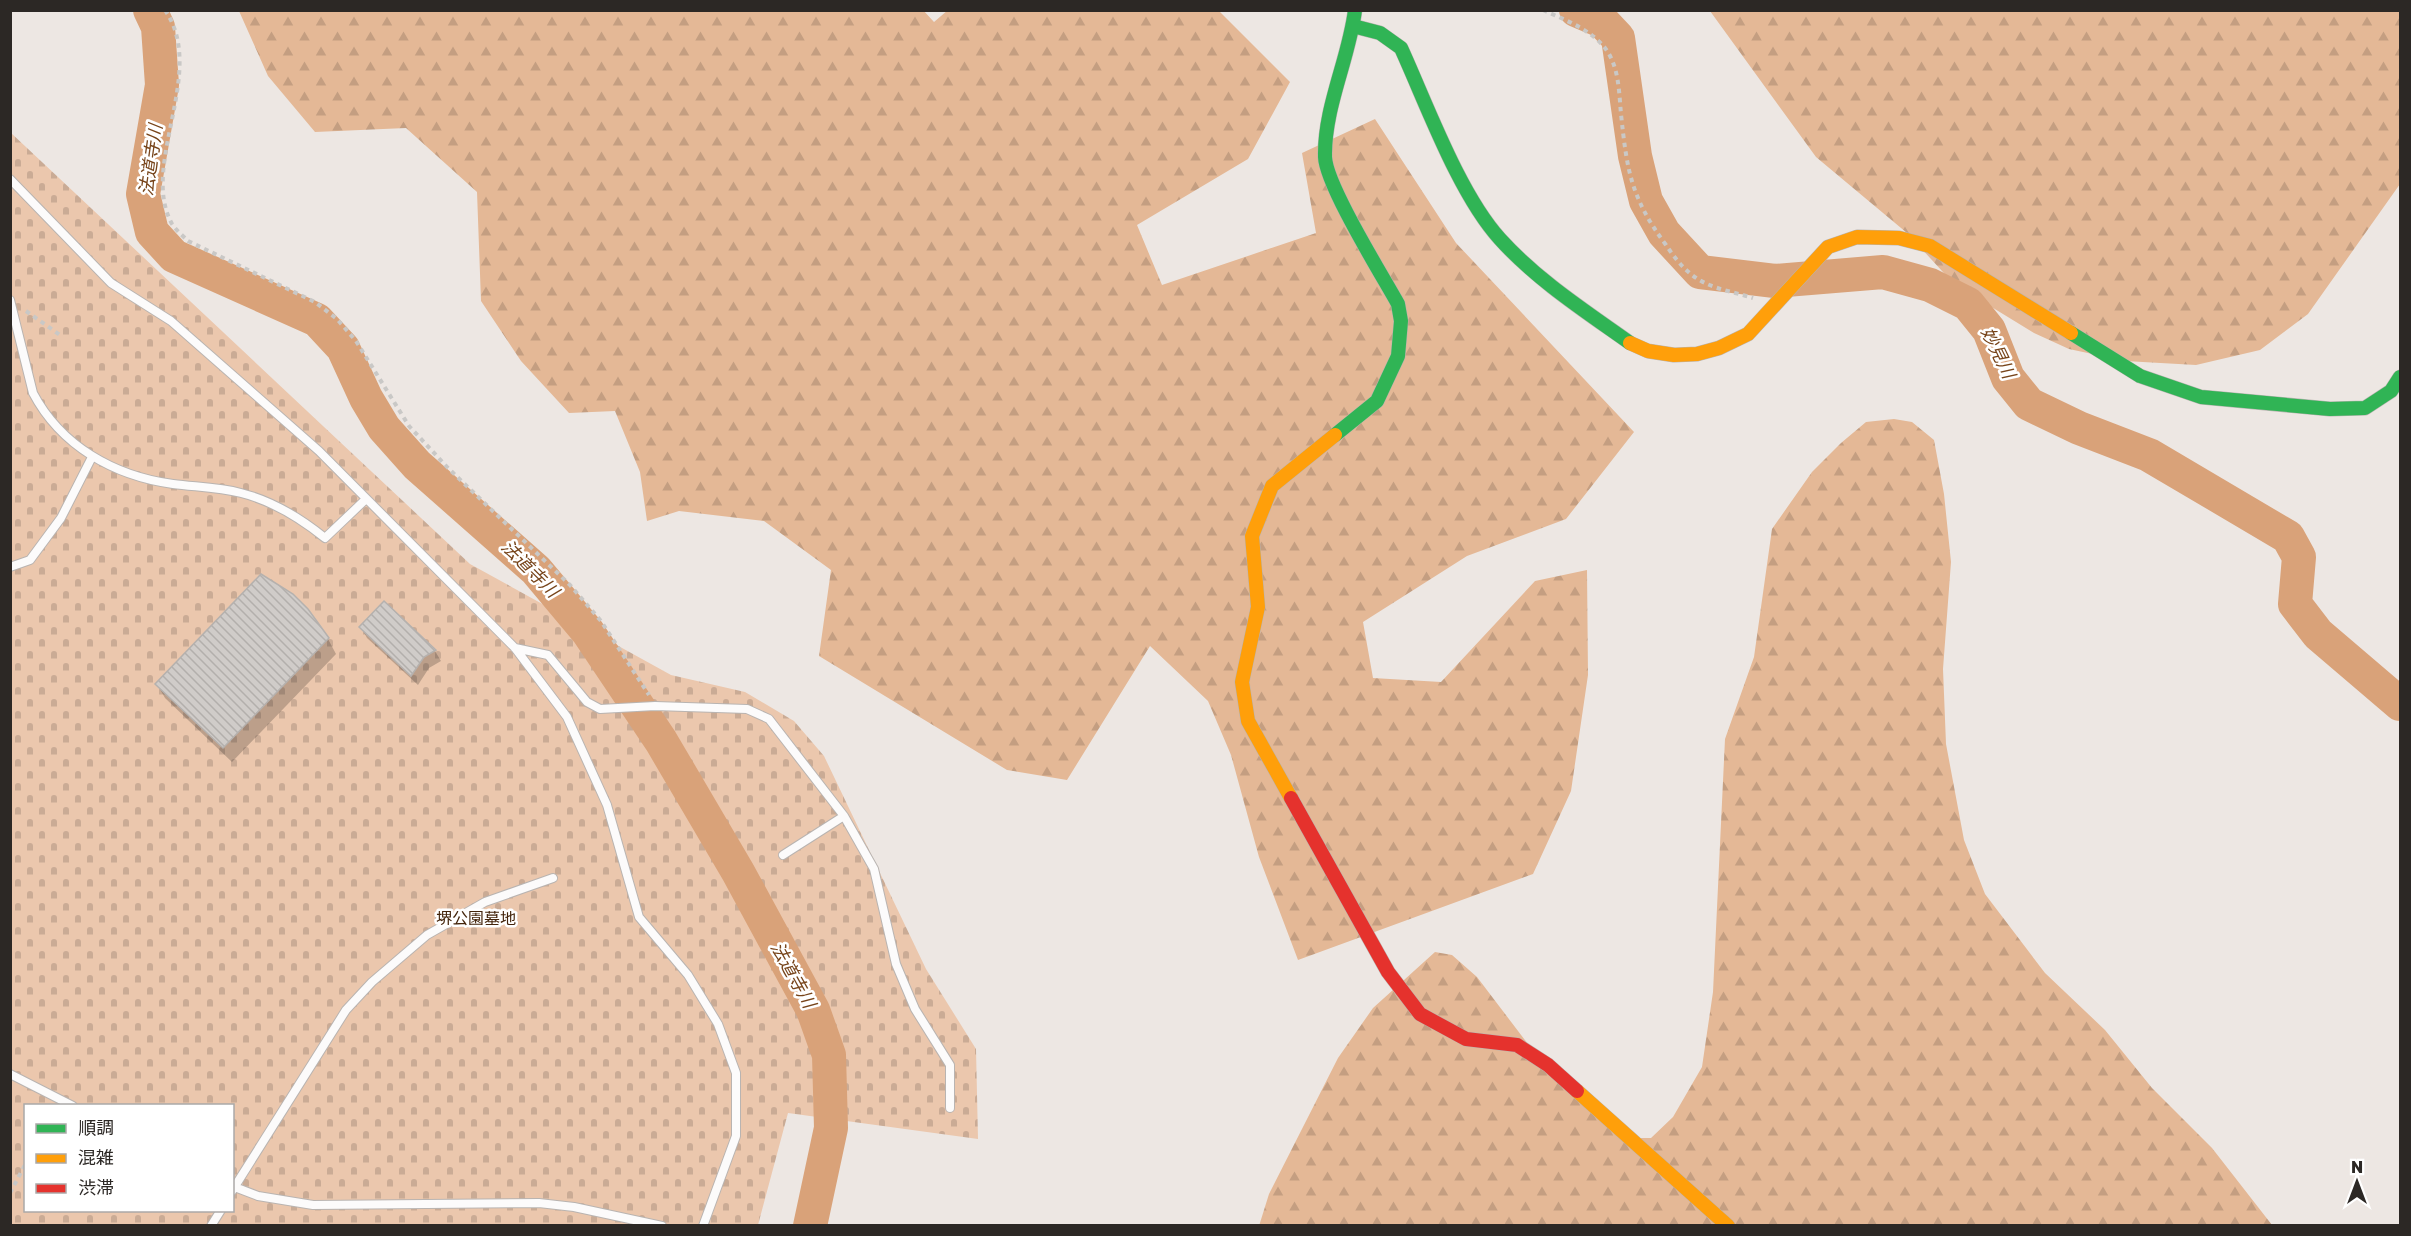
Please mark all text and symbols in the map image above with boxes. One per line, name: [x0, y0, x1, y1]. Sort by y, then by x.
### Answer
water label: 法道寺川: [134, 121, 166, 197]
water label: 妙見川: [1977, 323, 2021, 383]
water label: 法道寺川: [497, 535, 565, 603]
park label: 堺公園墓地: [436, 908, 516, 928]
water label: 法道寺川: [767, 938, 822, 1013]
legend: [24, 1104, 234, 1212]
text: 順調: [78, 1116, 114, 1138]
text: 混雑: [78, 1146, 114, 1168]
north arrow: [2327, 1152, 2387, 1212]
text: N: [2351, 1157, 2363, 1177]
text: 渋滞: [78, 1176, 114, 1198]

